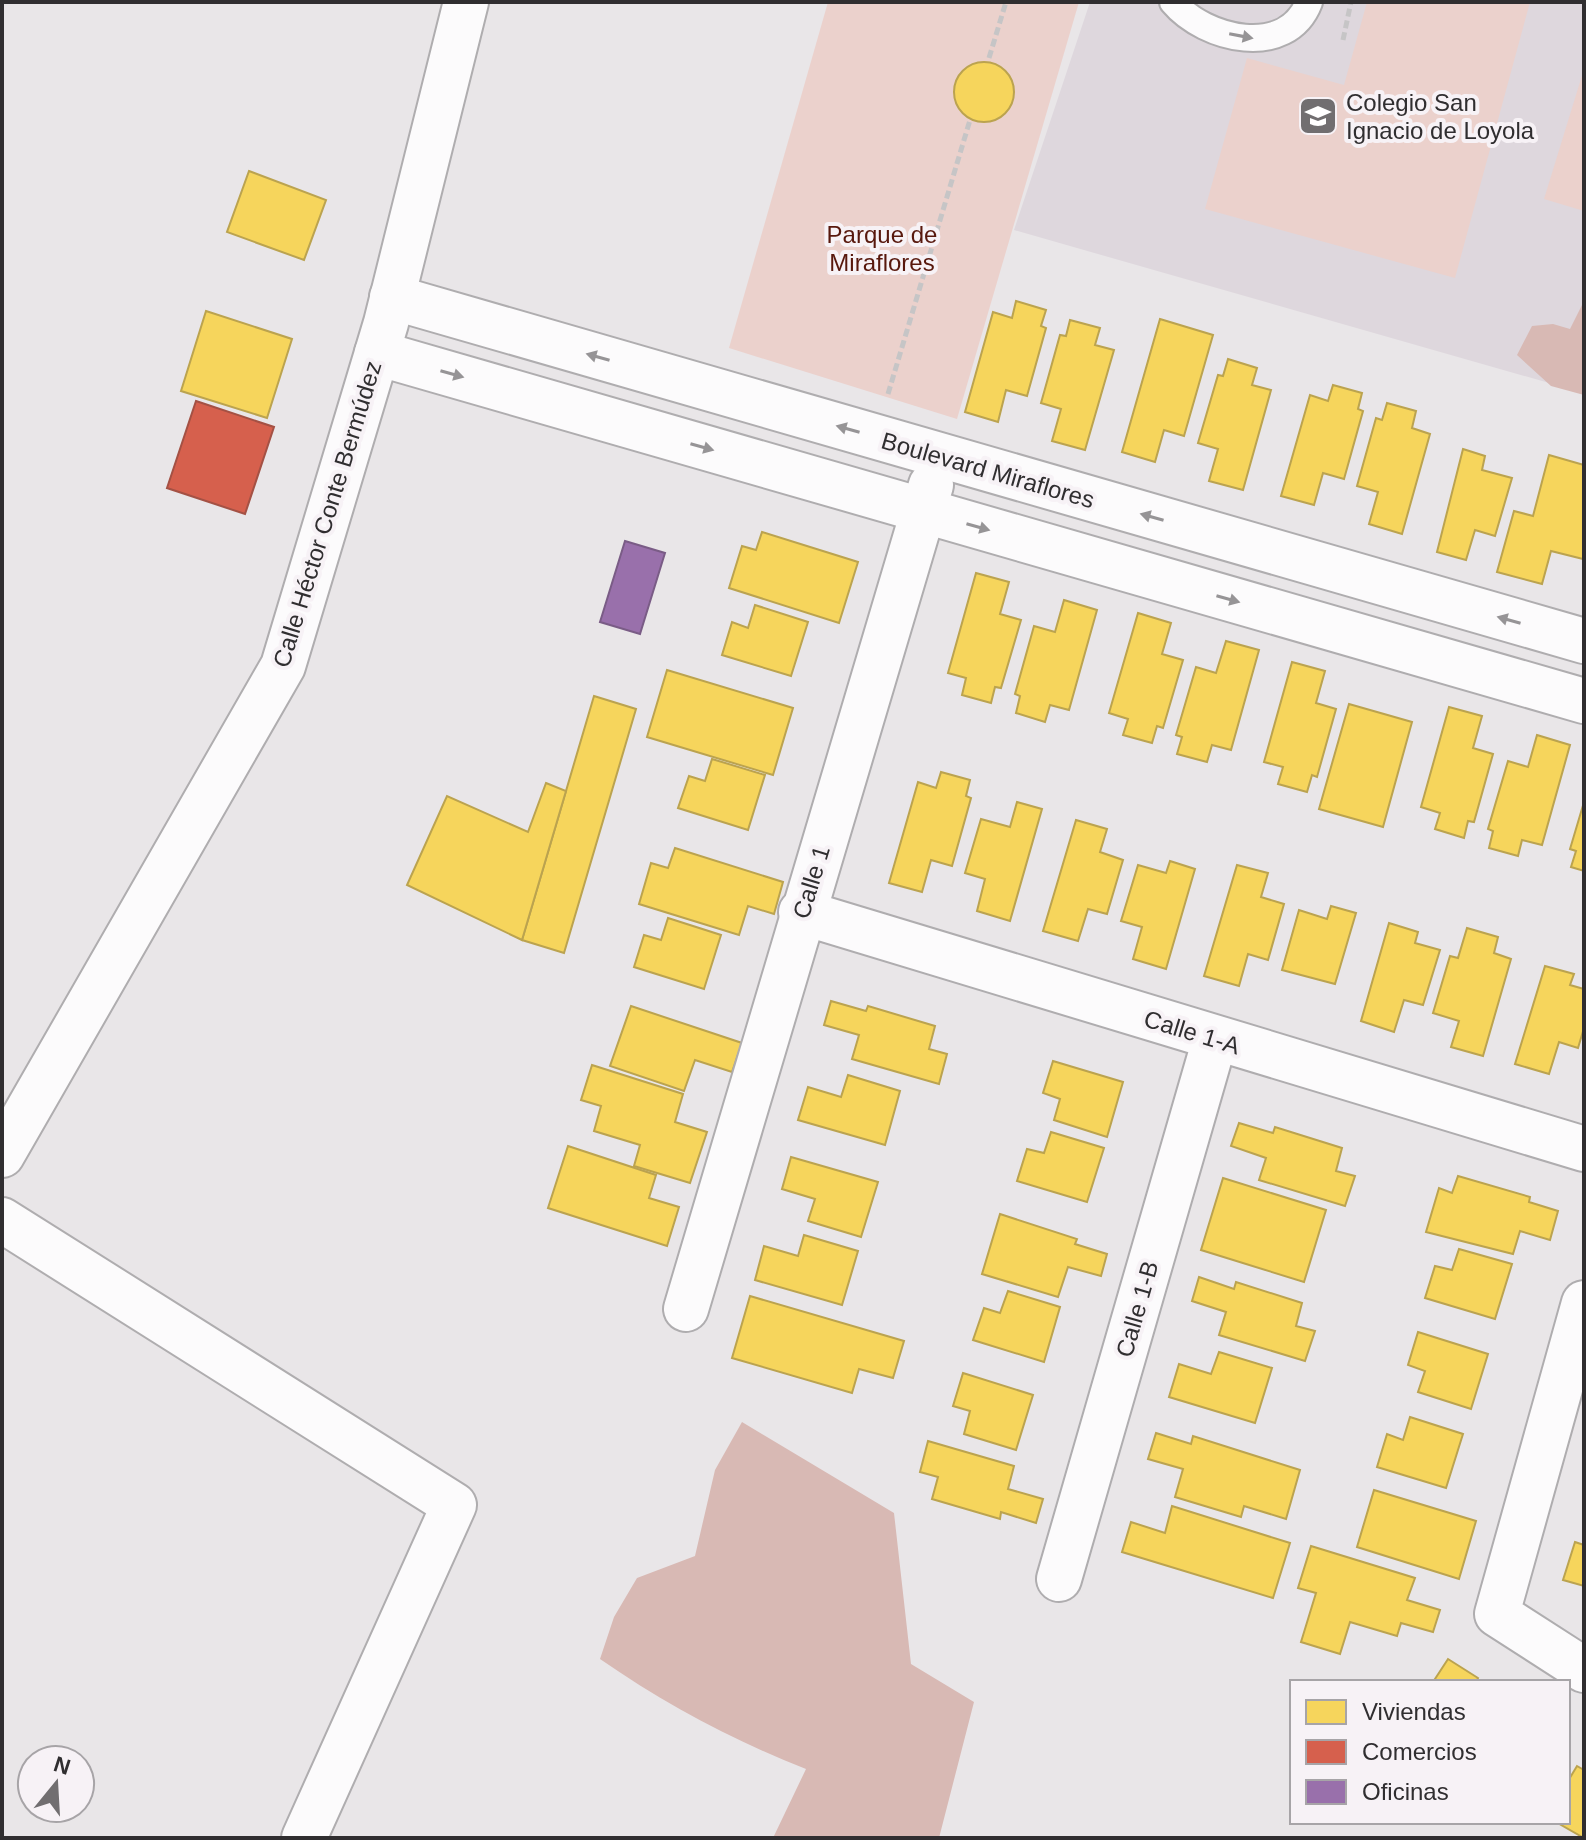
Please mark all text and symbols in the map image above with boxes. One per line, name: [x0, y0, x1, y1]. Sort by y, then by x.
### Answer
one-way arrow: [1229, 30, 1254, 42]
place label: Colegio San Ignacio de Loyola: [1346, 89, 1535, 144]
school or university icon: Colegio San Ignacio de Loyola: [1297, 95, 1339, 137]
park label: Parque de Miraflores: [827, 221, 937, 276]
one-way arrow: [586, 350, 610, 363]
street label: Calle Héctor Conte Bermúdez: [267, 358, 387, 670]
one-way arrow: [440, 369, 465, 381]
one-way arrow: [836, 422, 860, 435]
street label: Boulevard Miraflores: [878, 427, 1098, 513]
one-way arrow: [690, 441, 714, 454]
one-way arrow: [1139, 510, 1163, 523]
one-way arrow: [967, 521, 991, 534]
one-way arrow: [1217, 593, 1241, 606]
one-way arrow: [1497, 613, 1521, 626]
street label: Calle 1: [787, 842, 835, 922]
street label: Calle 1-A: [1141, 1005, 1243, 1059]
street label: Calle 1-B: [1110, 1258, 1164, 1360]
legend: [1290, 1680, 1570, 1824]
text: Viviendas: [1362, 1698, 1466, 1725]
text: Comercios: [1362, 1738, 1477, 1765]
north arrow: [16, 1744, 96, 1824]
text: N: [51, 1751, 73, 1780]
text: Oficinas: [1362, 1778, 1449, 1805]

